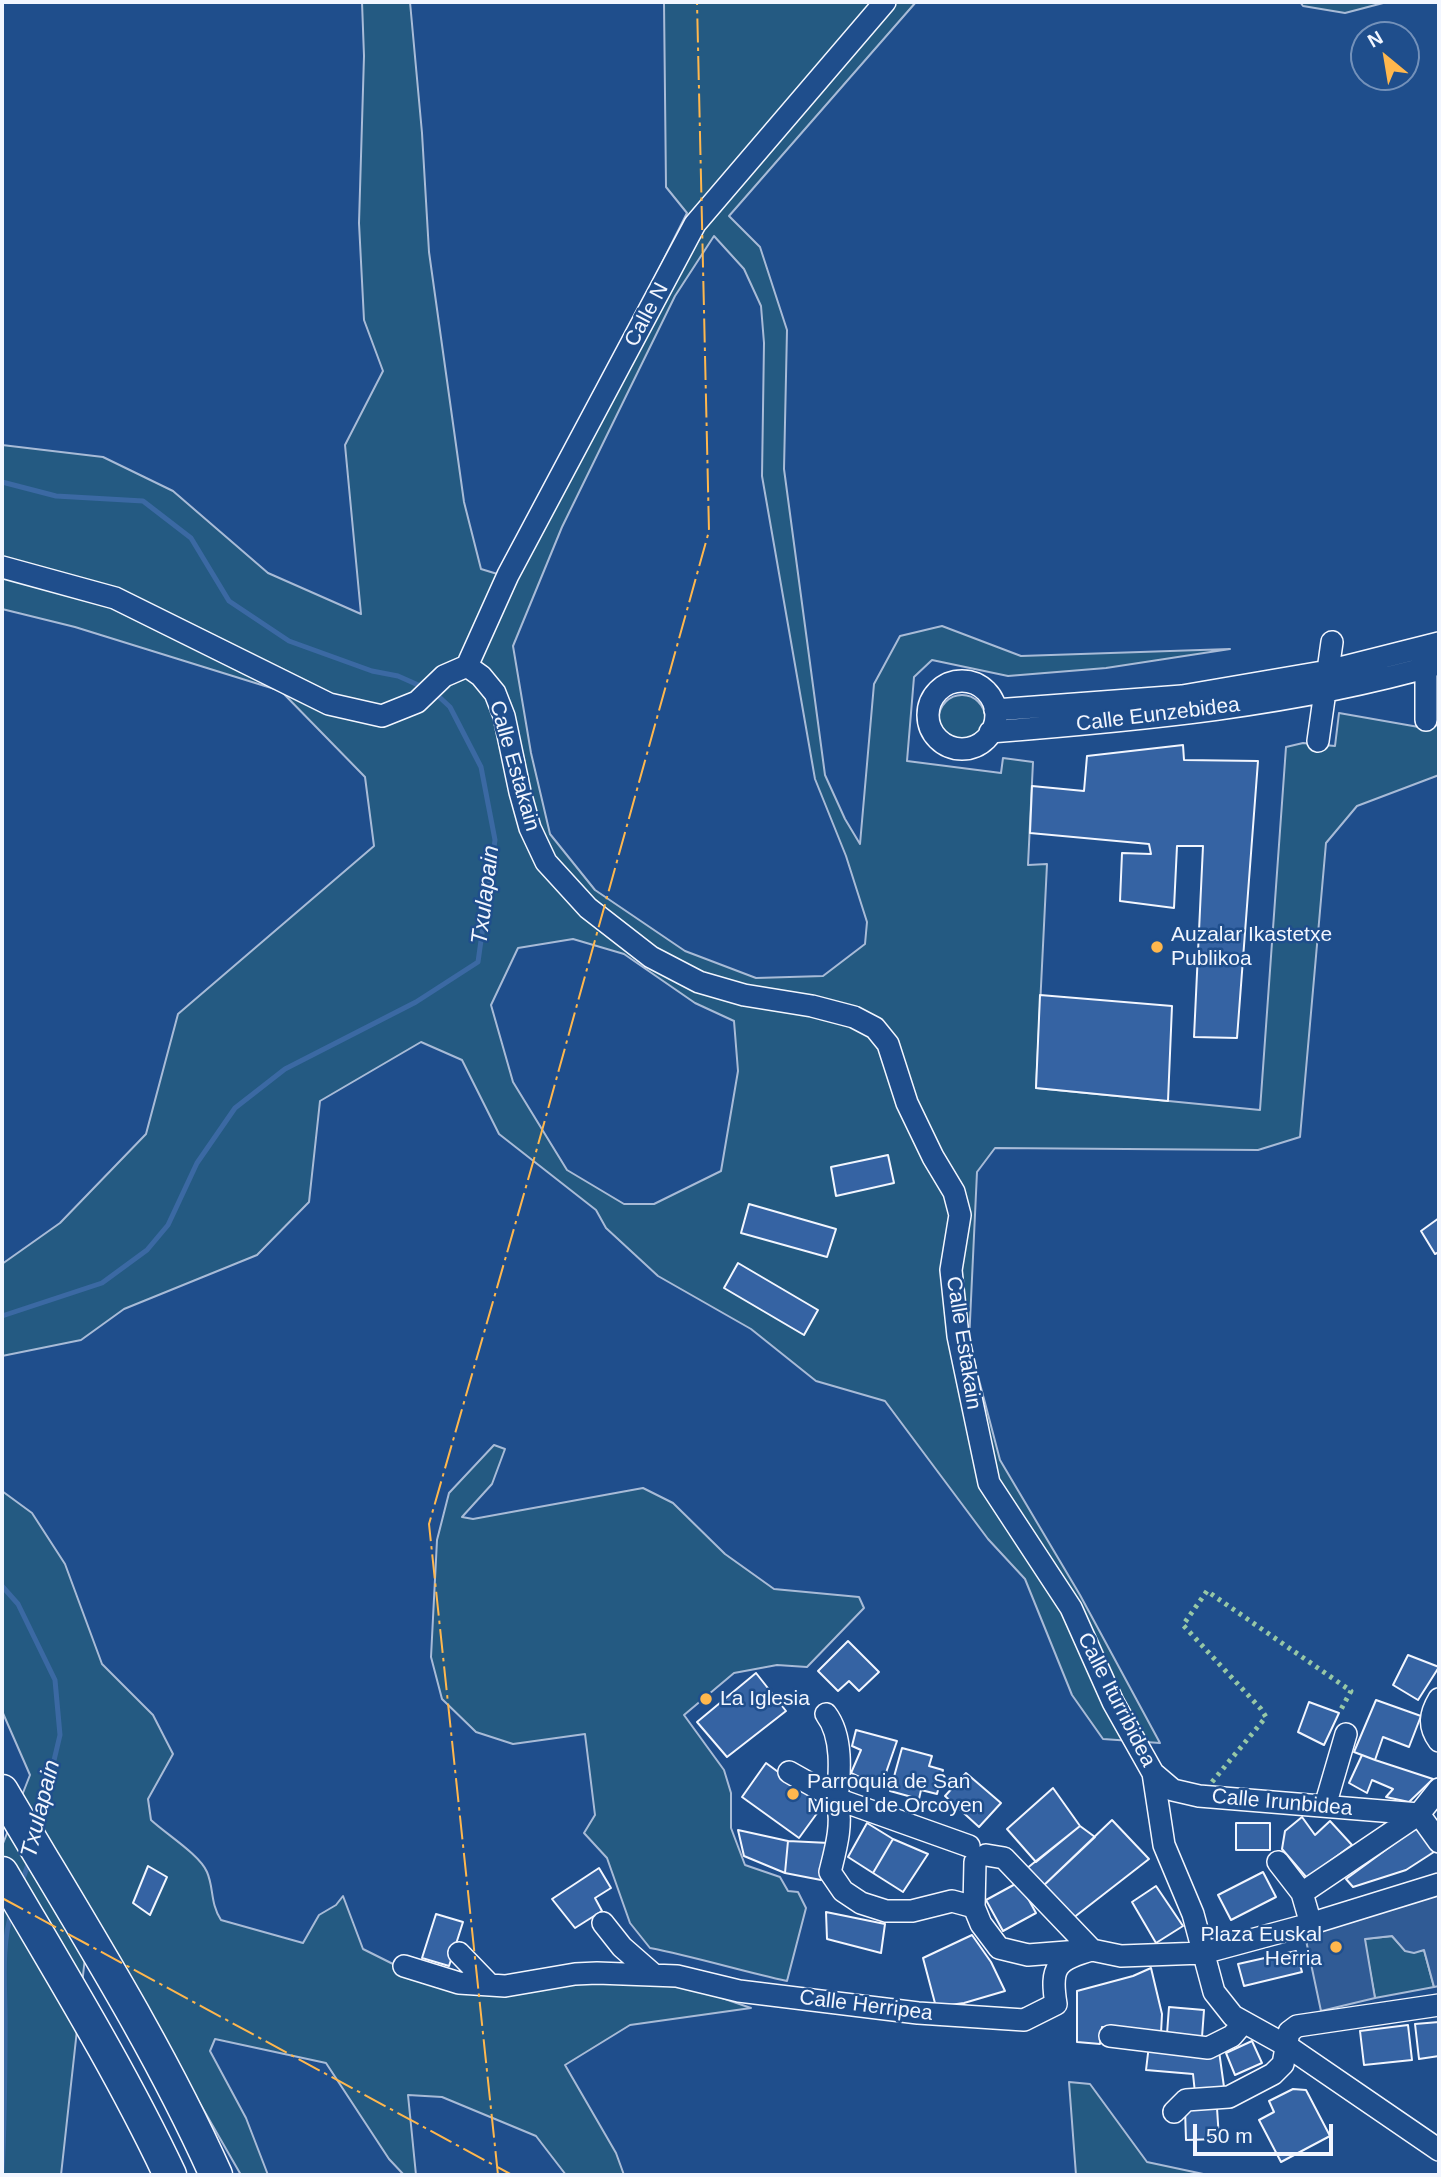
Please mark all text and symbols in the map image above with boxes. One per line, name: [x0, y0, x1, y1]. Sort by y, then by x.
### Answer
north arrow: [1350, 21, 1420, 91]
text: N: [1364, 27, 1386, 52]
street label: Calle N: [620, 279, 674, 351]
street label: Calle Eunzebidea: [1075, 692, 1241, 738]
street label: Calle Estakain: [483, 698, 545, 834]
water label: Txulapain: [466, 844, 506, 946]
place label: Auzalar Ikastetxe Publikoa: [1171, 922, 1332, 972]
marker: Auzalar Ikastetxe Publikoa: [1149, 939, 1165, 955]
street label: Calle Estakain: [940, 1275, 986, 1411]
street label: Calle Iturribidea: [1071, 1629, 1161, 1771]
place label: La Iglesia: [720, 1686, 810, 1712]
marker: La Iglesia: [698, 1691, 714, 1707]
water label: Txulapain: [16, 1757, 66, 1861]
place label: Parroquia de San Miguel de Orcoyen: [807, 1769, 983, 1819]
street label: Calle Irunbidea: [1211, 1784, 1353, 1822]
marker: Parroquia de San Miguel de Orcoyen: [785, 1786, 801, 1802]
place label: Plaza Euskal Herria: [1201, 1922, 1322, 1972]
marker: Plaza Euskal Herria: [1328, 1939, 1344, 1955]
street label: Calle Herripea: [798, 1985, 934, 2027]
scale bar: [1196, 2110, 1336, 2154]
text: 50 m: [1206, 2124, 1253, 2147]

